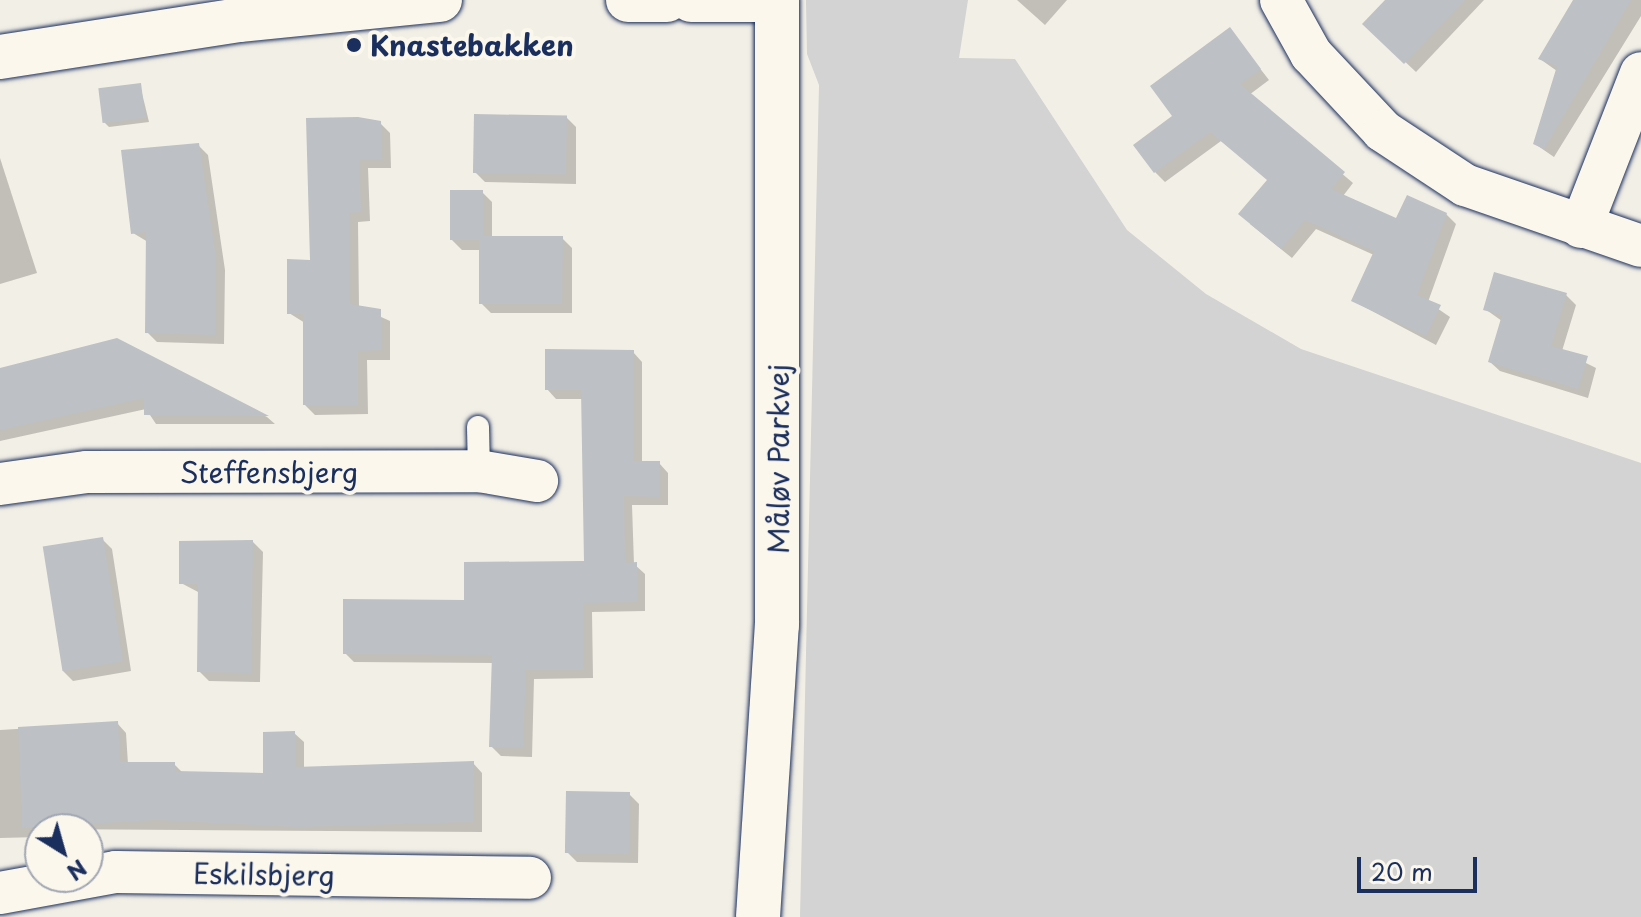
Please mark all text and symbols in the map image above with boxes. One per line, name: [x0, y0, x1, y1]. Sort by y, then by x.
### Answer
place label: Knastebakken: [370, 28, 574, 62]
marker: Knastebakken: [345, 36, 363, 54]
street label: Måløv Parkvej: [761, 363, 795, 555]
street label: Steffensbjerg: [180, 455, 358, 489]
north arrow: [24, 813, 104, 893]
scale bar: [1361, 841, 1481, 891]
text: N: [61, 853, 94, 889]
text: 20 m: [1371, 853, 1433, 889]
street label: Eskilsbjerg: [193, 856, 335, 892]

